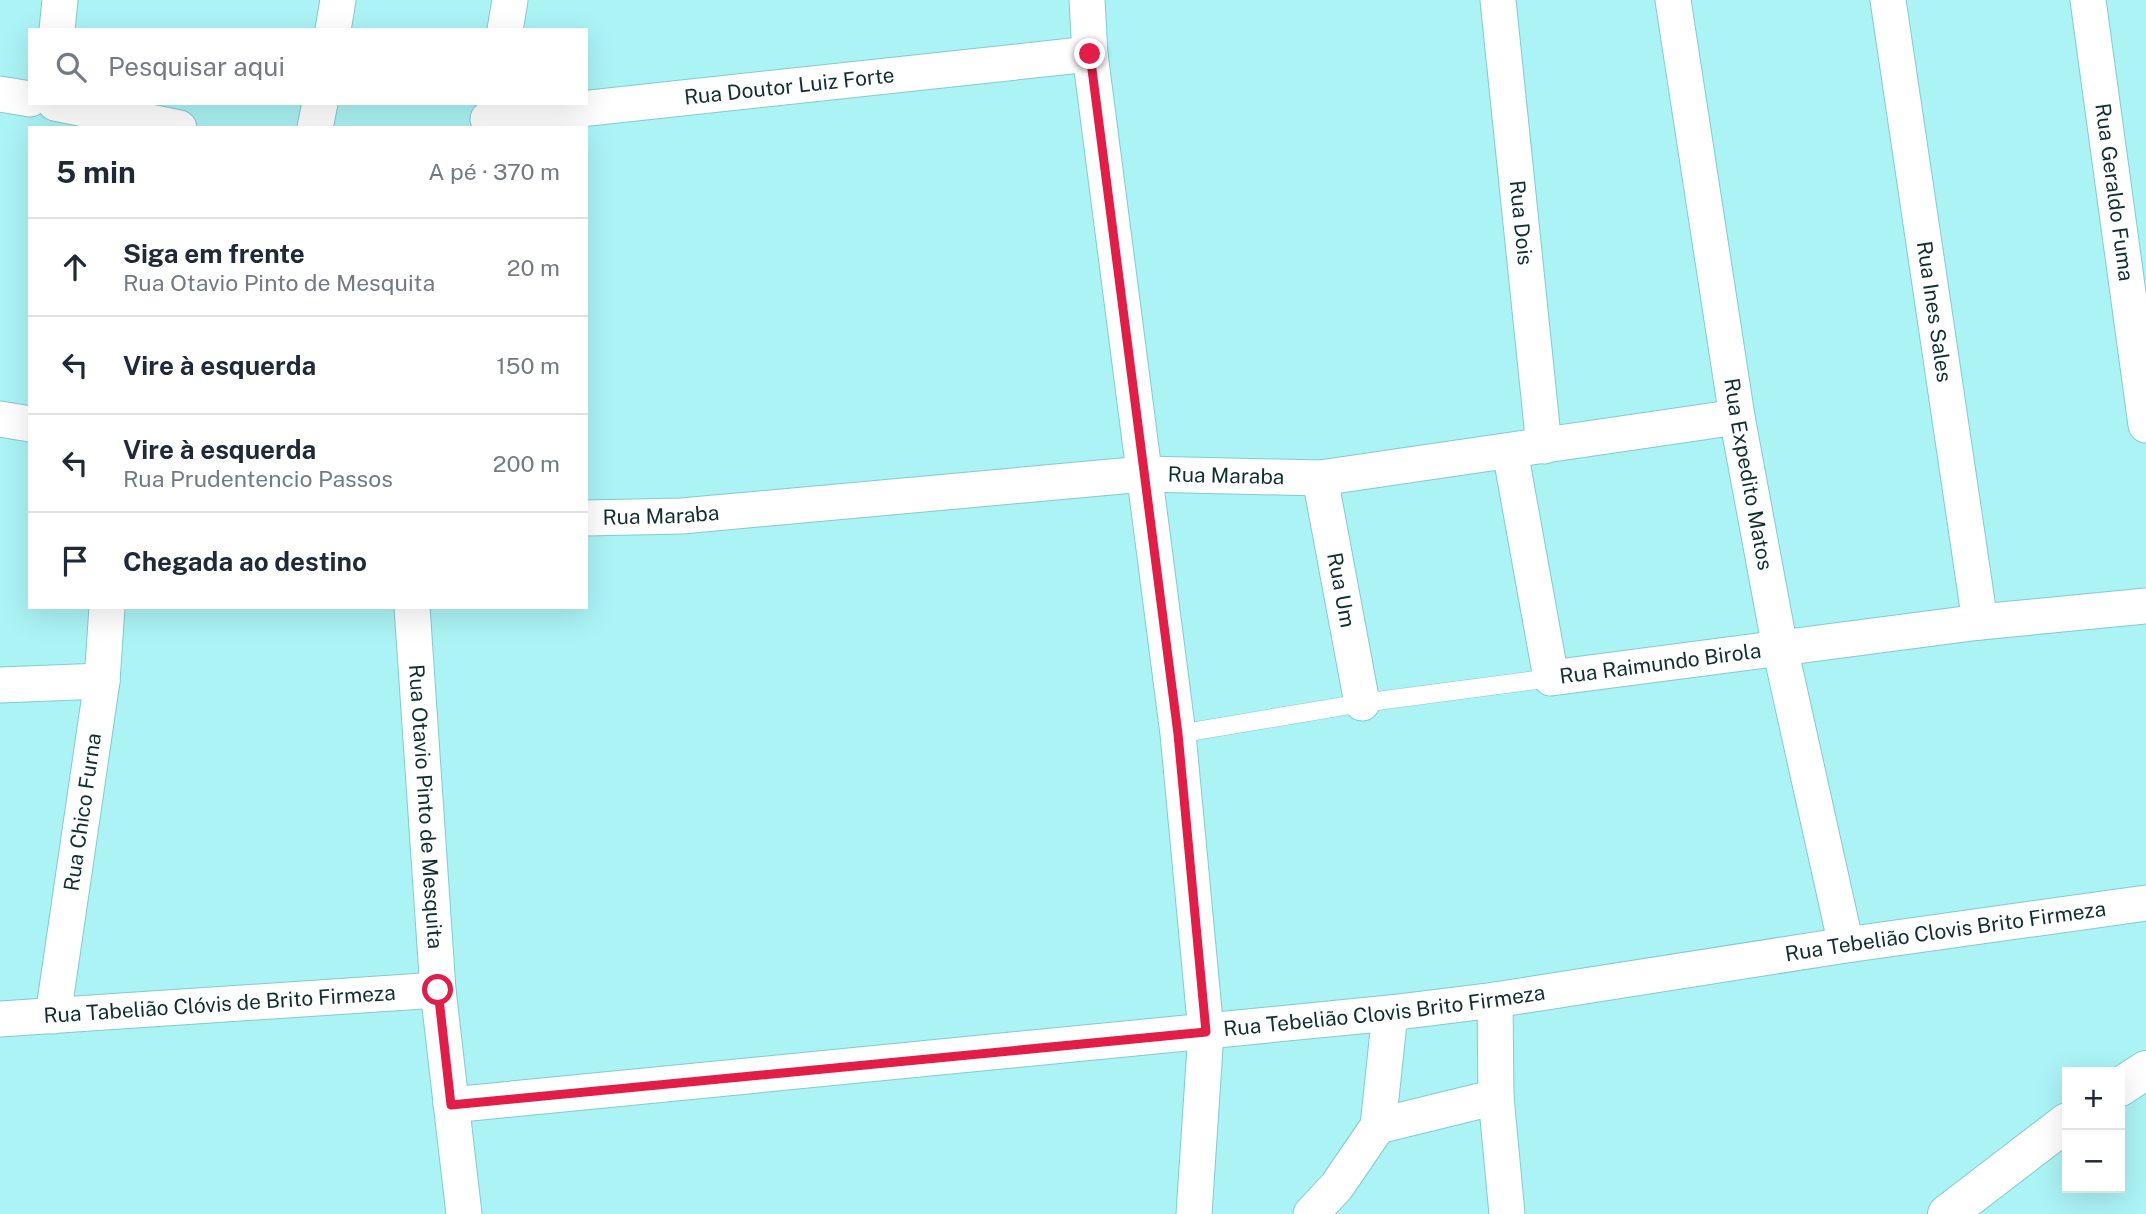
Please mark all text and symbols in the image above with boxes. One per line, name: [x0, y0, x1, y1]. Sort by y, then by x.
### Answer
search box: [28, 28, 588, 105]
route end: [1074, 38, 1105, 69]
icon: search: [52, 48, 90, 86]
text: Pesquisar aqui: [108, 51, 285, 82]
street label: Rua Doutor Luiz Forte: [683, 62, 896, 110]
street label: Rua Geraldo Fuma: [2090, 102, 2139, 283]
text: 5 min: [56, 154, 136, 190]
text: A pé · 370 m: [428, 158, 560, 185]
street label: Rua Dois: [1505, 179, 1538, 266]
text: Siga em frente: [123, 238, 305, 269]
street label: Rua Ines Sales: [1912, 239, 1957, 384]
icon: ahead: [56, 248, 94, 286]
text: 20 m: [507, 254, 560, 281]
text: Rua Otavio Pinto de Mesquita: [123, 269, 435, 296]
icon: left: [56, 346, 94, 384]
text: Vire à esquerda: [123, 350, 316, 381]
text: 150 m: [496, 352, 560, 379]
street label: Rua Expedito Matos: [1719, 376, 1778, 572]
text: Vire à esquerda: [123, 434, 316, 465]
icon: left: [56, 444, 94, 482]
text: 200 m: [493, 450, 560, 477]
street label: Rua Maraba: [1167, 462, 1285, 489]
text: Rua Prudentencio Passos: [123, 465, 393, 492]
street label: Rua Maraba: [602, 500, 720, 530]
icon: arrive: [56, 542, 94, 580]
text: Chegada ao destino: [123, 546, 367, 577]
street label: Rua Um: [1322, 550, 1361, 630]
street label: Rua Raimundo Birola: [1558, 638, 1763, 689]
street label: Rua Otavio Pinto de Mesquita: [404, 663, 448, 950]
street label: Rua Chico Furna: [58, 731, 106, 893]
street label: Rua Tebelião Clovis Brito Firmeza: [1783, 896, 2107, 966]
route start: [422, 974, 453, 1005]
street label: Rua Tebelião Clovis Brito Firmeza: [1222, 979, 1547, 1041]
street label: Rua Tabelião Clóvis de Brito Firmeza: [43, 980, 396, 1028]
map controls: [2062, 1067, 2125, 1193]
button: +: [2062, 1067, 2125, 1130]
button: −: [2062, 1130, 2125, 1193]

